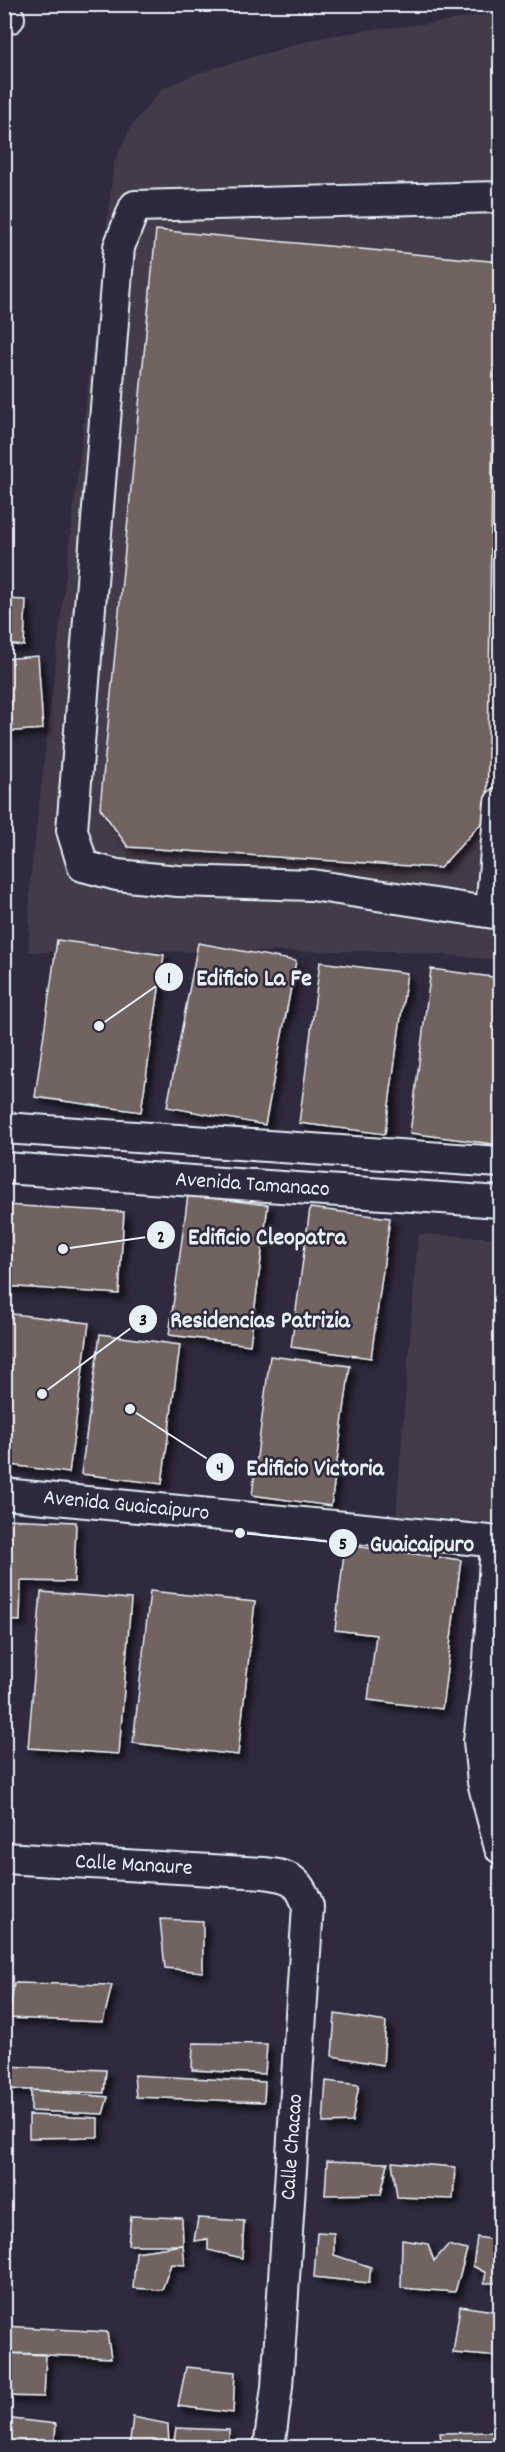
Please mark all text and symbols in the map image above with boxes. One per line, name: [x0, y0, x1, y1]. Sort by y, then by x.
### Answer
callout: Edificio La Fe: [154, 956, 324, 998]
text: Edificio La Fe: [196, 963, 312, 997]
text: 1: [167, 967, 171, 992]
street label: Avenida Tamanaco: [174, 1164, 331, 1206]
callout: Edificio Cleopatra: [146, 1214, 358, 1256]
text: Edificio Cleopatra: [188, 1222, 347, 1256]
text: 2: [157, 1226, 165, 1251]
callout: Residencias Patrizia: [128, 1298, 362, 1340]
text: Residencias Patrizia: [170, 1305, 351, 1339]
text: 3: [139, 1309, 147, 1334]
callout: Edificio Victoria: [205, 1446, 396, 1488]
text: Edificio Victoria: [246, 1453, 384, 1487]
text: 4: [216, 1457, 224, 1482]
street label: Avenida Guaicaipuro: [42, 1482, 211, 1529]
callout: Guaicaipuro: [328, 1522, 486, 1564]
text: Guaicaipuro: [370, 1529, 475, 1563]
text: 5: [339, 1533, 347, 1558]
street label: Calle Manaure: [74, 1847, 193, 1884]
street label: Calle Chacao: [274, 2093, 312, 2201]

